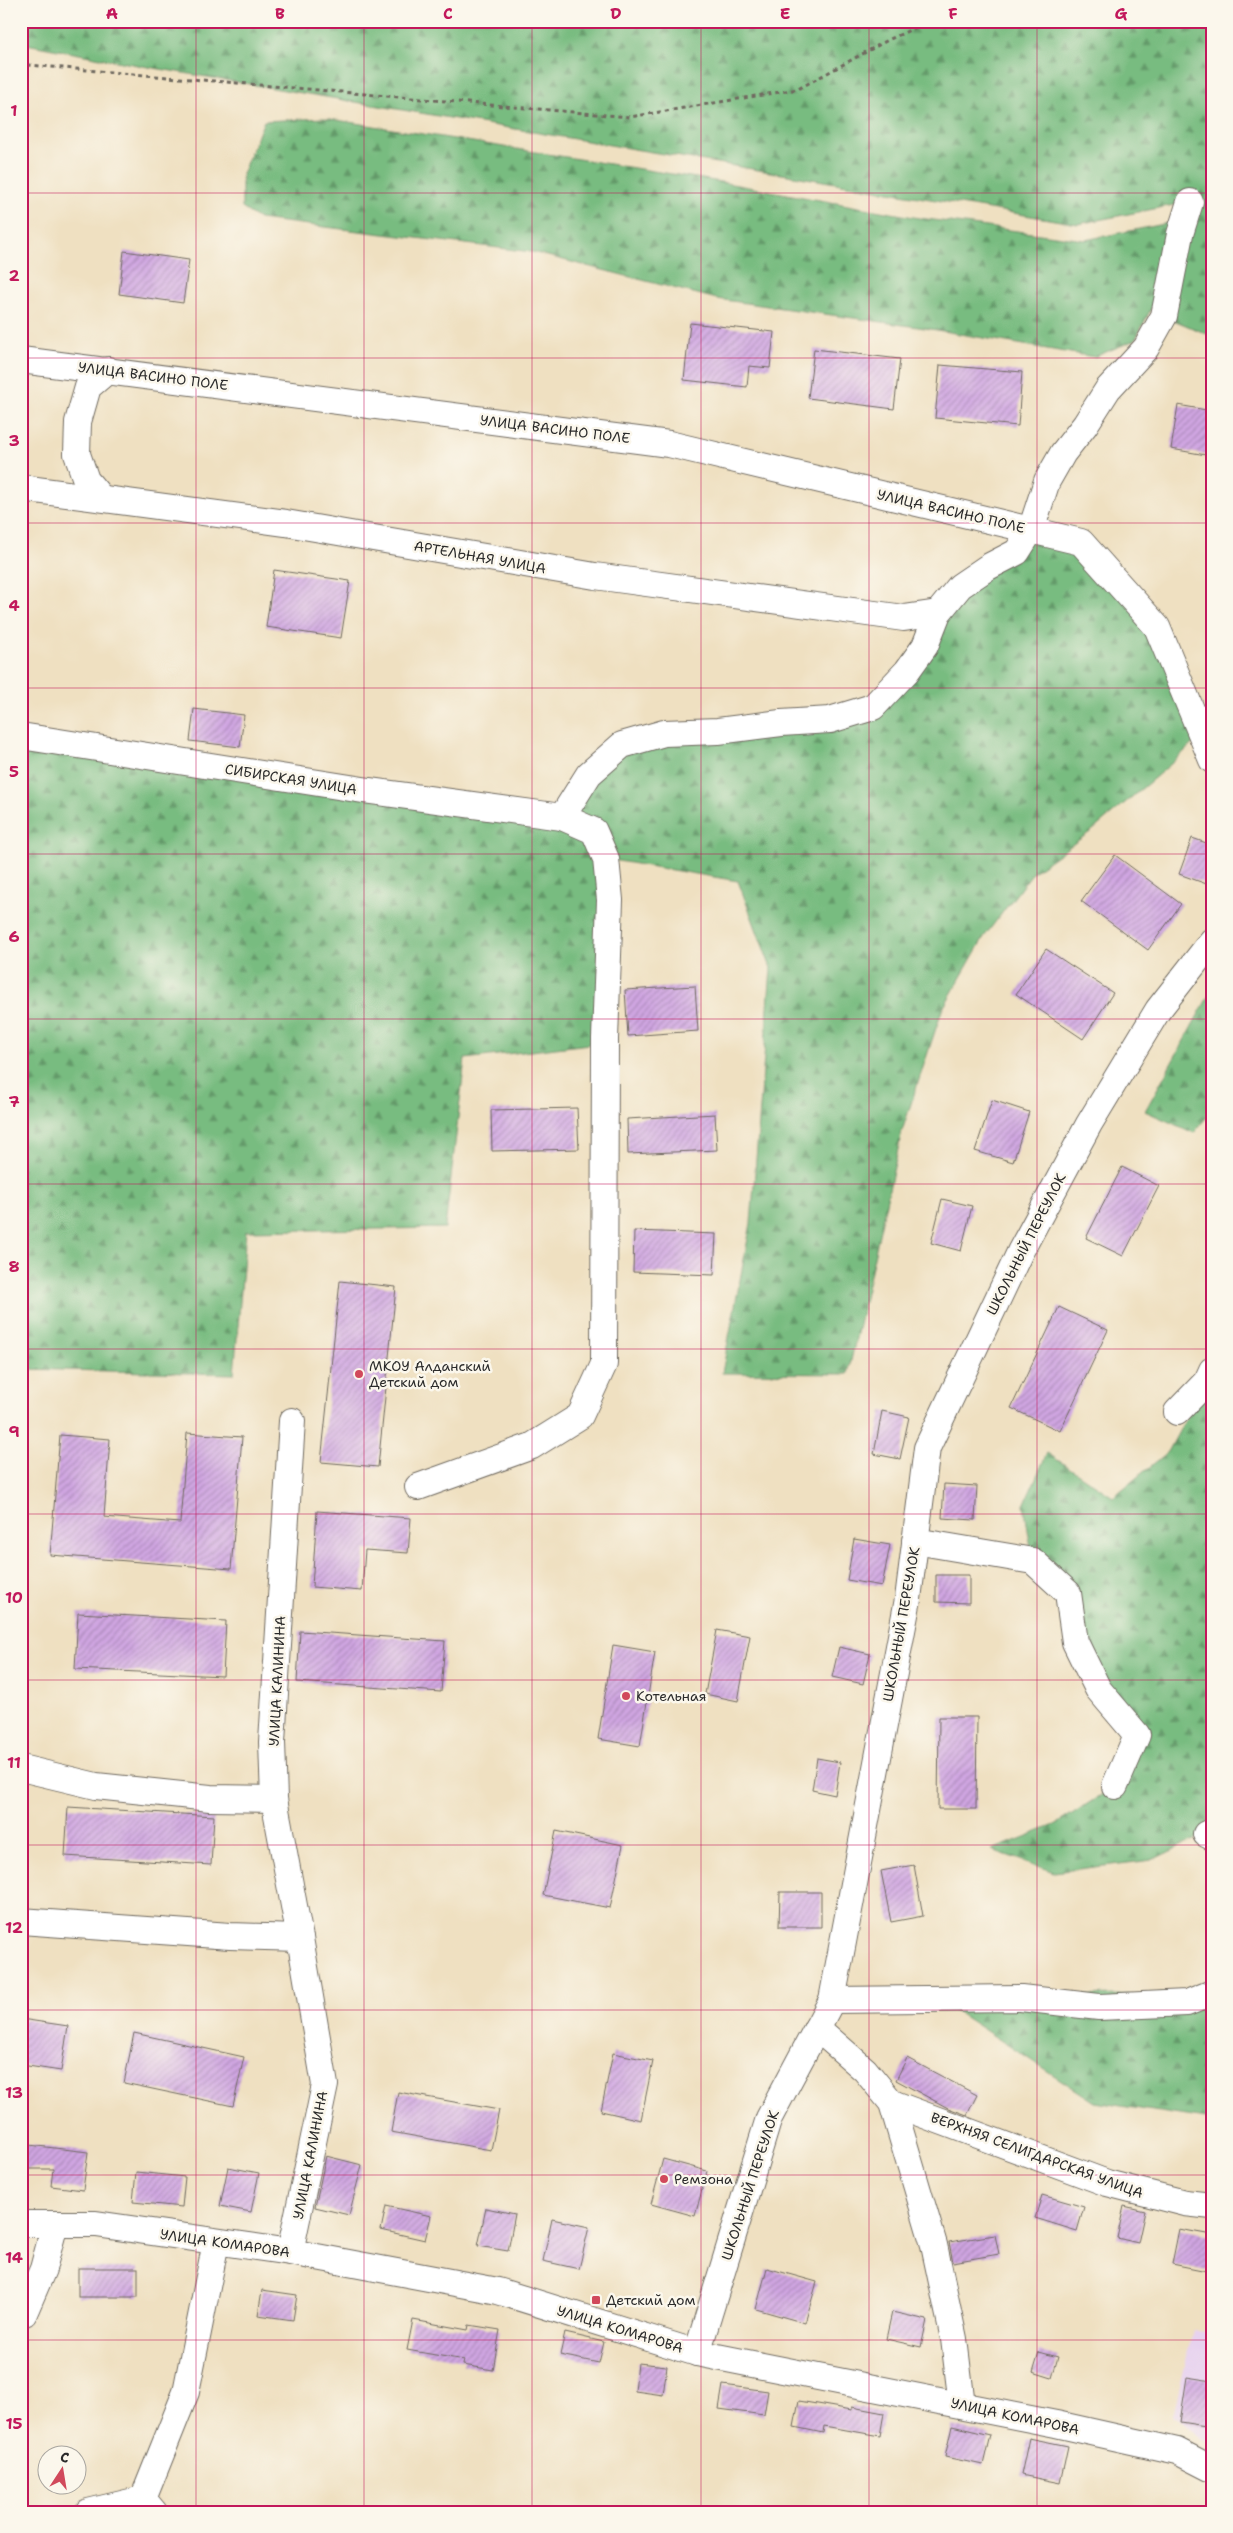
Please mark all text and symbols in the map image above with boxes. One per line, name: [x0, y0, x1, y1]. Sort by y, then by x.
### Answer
text: A: [106, 3, 118, 24]
text: B: [275, 3, 285, 24]
text: C: [443, 3, 453, 24]
text: D: [610, 3, 622, 24]
text: E: [780, 3, 790, 24]
text: F: [948, 3, 958, 24]
text: G: [1115, 3, 1128, 24]
text: 1: [10, 100, 18, 121]
text: 2: [8, 265, 20, 286]
street label: УЛИЦА ВАСИНО ПОЛЕ: [77, 358, 229, 394]
street label: УЛИЦА ВАСИНО ПОЛЕ: [479, 411, 631, 447]
text: 3: [8, 430, 20, 451]
street label: УЛИЦА ВАСИНО ПОЛЕ: [875, 485, 1027, 537]
street label: АРТЕЛЬНАЯ УЛИЦА: [413, 537, 547, 577]
text: 4: [8, 595, 20, 616]
street label: СИБИРСКАЯ УЛИЦА: [224, 760, 358, 798]
text: 5: [9, 761, 19, 782]
text: 6: [8, 926, 20, 947]
text: 7: [8, 1091, 20, 1112]
street label: ШКОЛЬНЫЙ ПЕРЕУЛОК: [982, 1170, 1070, 1318]
text: 8: [8, 1256, 20, 1277]
place label: МКОУ Алданский Детский дом: [369, 1357, 491, 1391]
marker: МКОУ Алданский Детский дом: [353, 1368, 365, 1380]
text: 9: [8, 1421, 20, 1442]
street label: ШКОЛЬНЫЙ ПЕРЕУЛОК: [878, 1545, 924, 1703]
text: 10: [5, 1587, 23, 1608]
street label: УЛИЦА КАЛИНИНА: [265, 1615, 289, 1747]
place label: Котельная: [636, 1687, 706, 1705]
marker: Котельная: [620, 1690, 632, 1702]
text: 11: [7, 1752, 21, 1773]
text: 12: [5, 1917, 23, 1938]
text: 13: [5, 2082, 23, 2103]
street label: УЛИЦА КАЛИНИНА: [289, 2089, 331, 2221]
street label: ШКОЛЬНЫЙ ПЕРЕУЛОК: [717, 2107, 783, 2263]
street label: ВЕРХНЯЯ СЕЛИГДАРСКАЯ УЛИЦА: [928, 2108, 1146, 2202]
place label: Ремзона: [674, 2170, 733, 2188]
marker: Ремзона: [658, 2173, 670, 2185]
street label: УЛИЦА КОМАРОВА: [159, 2225, 291, 2261]
text: 14: [5, 2247, 23, 2268]
place label: Детский дом: [606, 2291, 695, 2309]
marker: Детский дом: [590, 2294, 602, 2306]
street label: УЛИЦА КОМАРОВА: [555, 2301, 685, 2357]
street label: УЛИЦА КОМАРОВА: [949, 2394, 1081, 2438]
text: 15: [5, 2413, 23, 2434]
north arrow: [38, 2446, 88, 2496]
text: С: [59, 2448, 71, 2467]

